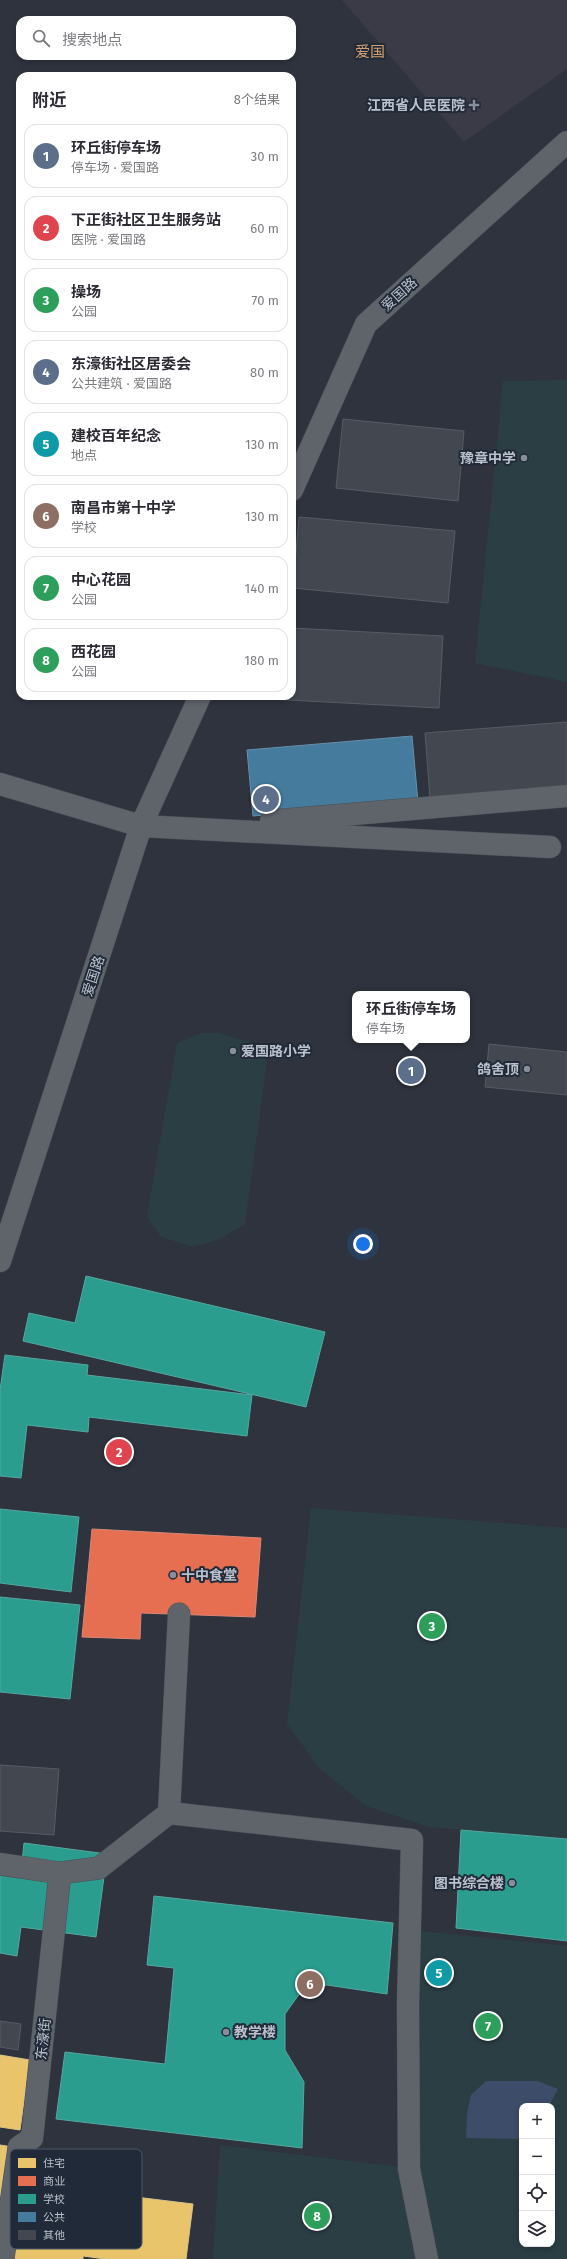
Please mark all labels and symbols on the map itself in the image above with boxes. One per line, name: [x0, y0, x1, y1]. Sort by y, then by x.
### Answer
district label: 爱国: [355, 43, 385, 61]
place label: 江西省人民医院: [367, 97, 465, 114]
marker: 江西省人民医院: [468, 99, 480, 111]
street label: 爱国路: [378, 274, 421, 315]
place label: 豫章中学: [460, 450, 516, 467]
marker: 豫章中学: [519, 453, 529, 463]
pin: 4: [253, 784, 279, 814]
street label: 爱国路: [79, 954, 108, 999]
place label: 爱国路小学: [241, 1043, 311, 1060]
marker: 爱国路小学: [228, 1046, 238, 1056]
pin: 1: [398, 1056, 424, 1086]
place label: 鸽舍顶: [477, 1061, 519, 1078]
marker: 鸽舍顶: [522, 1064, 532, 1074]
your location: [353, 1234, 373, 1254]
pin: 2: [106, 1437, 132, 1467]
place label: 十中食堂: [181, 1567, 237, 1584]
marker: 十中食堂: [168, 1570, 178, 1580]
pin: 3: [419, 1611, 445, 1641]
place label: 图书综合楼: [434, 1875, 504, 1892]
marker: 图书综合楼: [507, 1878, 517, 1888]
pin: 5: [426, 1958, 452, 1988]
pin: 6: [297, 1969, 323, 1999]
pin: 7: [475, 2011, 501, 2041]
street label: 东濠街: [33, 2017, 54, 2061]
place label: 教学楼: [234, 2024, 276, 2041]
marker: 教学楼: [221, 2027, 231, 2037]
legend: [10, 2149, 142, 2249]
text: 住宅: [43, 2157, 65, 2170]
text: 商业: [43, 2175, 65, 2188]
text: 学校: [43, 2193, 65, 2206]
pin: 8: [304, 2201, 330, 2231]
text: 公共: [43, 2211, 65, 2224]
text: 其他: [43, 2229, 65, 2242]

